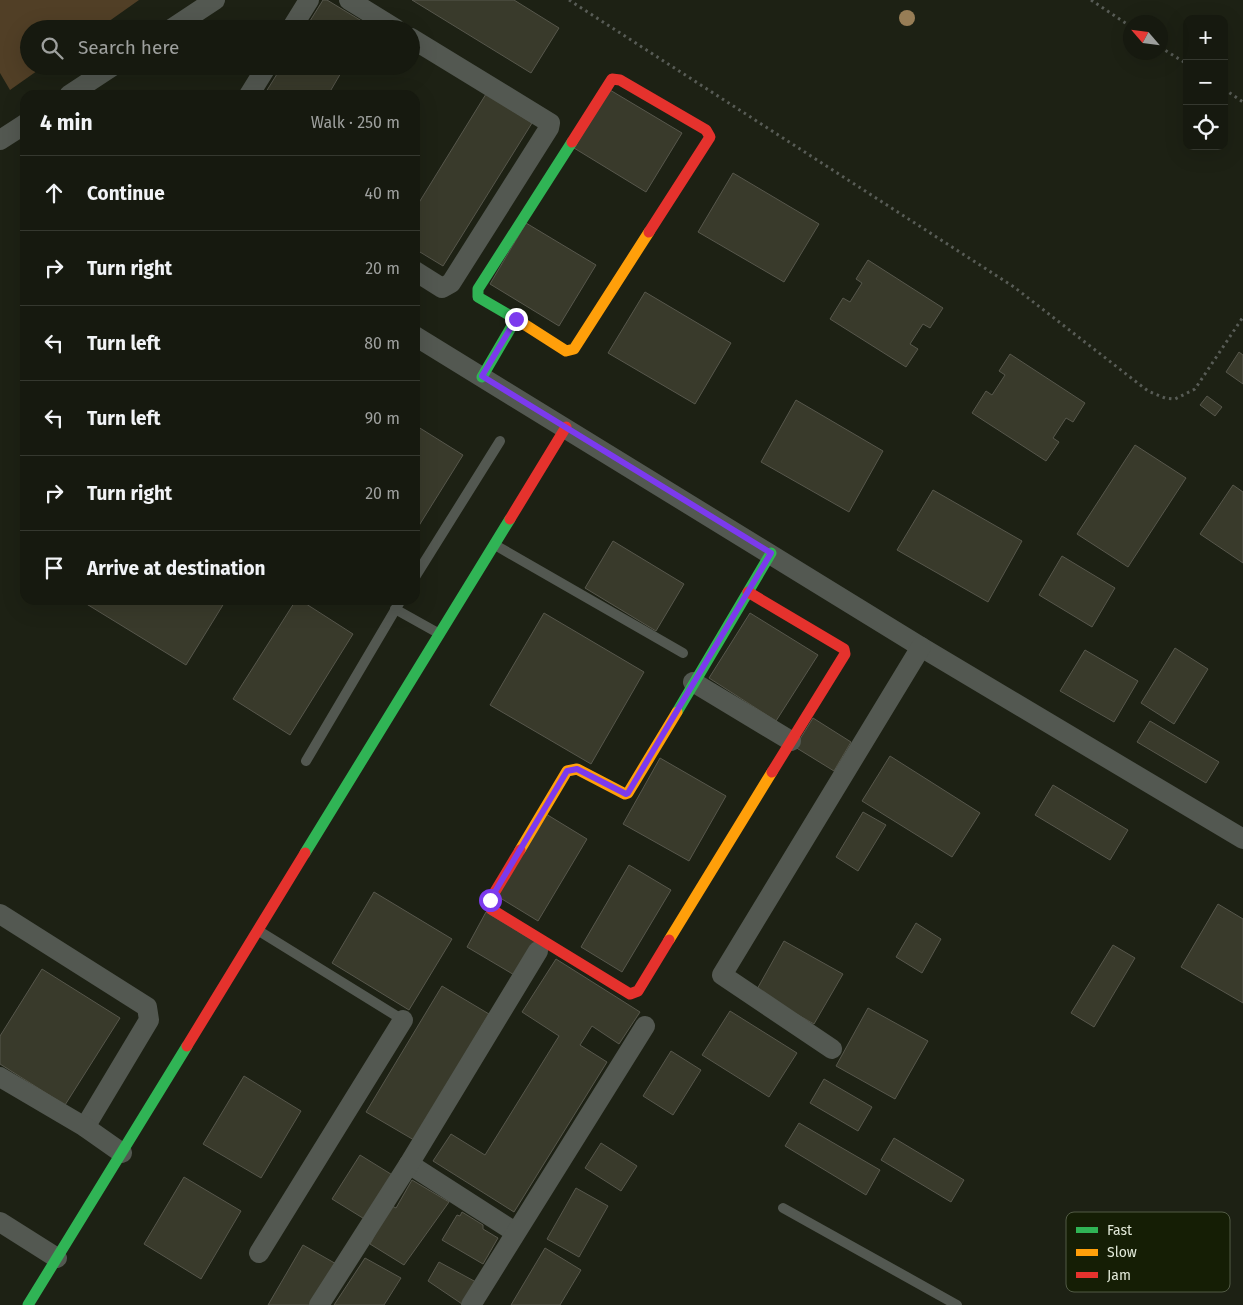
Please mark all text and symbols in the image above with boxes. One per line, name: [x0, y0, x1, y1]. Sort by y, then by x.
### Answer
north arrow: [1123, 15, 1168, 60]
map controls: [1183, 15, 1228, 150]
button: +: [1183, 15, 1228, 60]
search box: [20, 20, 420, 75]
icon: search: [38, 34, 66, 62]
text: Search here: [78, 36, 179, 59]
button: −: [1183, 60, 1228, 105]
button: locate: [1183, 105, 1228, 150]
text: 4 min: [40, 110, 93, 136]
text: Walk · 250 m: [311, 113, 400, 132]
icon: ahead: [40, 179, 68, 207]
text: Continue: [87, 182, 165, 205]
text: 40 m: [365, 184, 400, 203]
icon: right: [40, 254, 68, 282]
text: Turn right: [87, 257, 172, 280]
text: 20 m: [365, 259, 400, 278]
route end: [505, 308, 528, 331]
icon: left: [40, 329, 68, 357]
text: Turn left: [87, 332, 161, 355]
text: 80 m: [364, 334, 400, 353]
icon: left: [40, 404, 68, 432]
text: Turn left: [87, 407, 161, 430]
text: 90 m: [365, 409, 400, 428]
icon: right: [40, 479, 68, 507]
text: Turn right: [87, 482, 172, 505]
text: 20 m: [365, 484, 400, 503]
icon: arrive: [40, 554, 68, 582]
text: Arrive at destination: [87, 557, 266, 580]
route start: [479, 889, 502, 912]
legend: [1066, 1212, 1230, 1292]
text: Fast: [1107, 1222, 1133, 1239]
text: Slow: [1107, 1244, 1137, 1261]
text: Jam: [1107, 1267, 1131, 1284]

